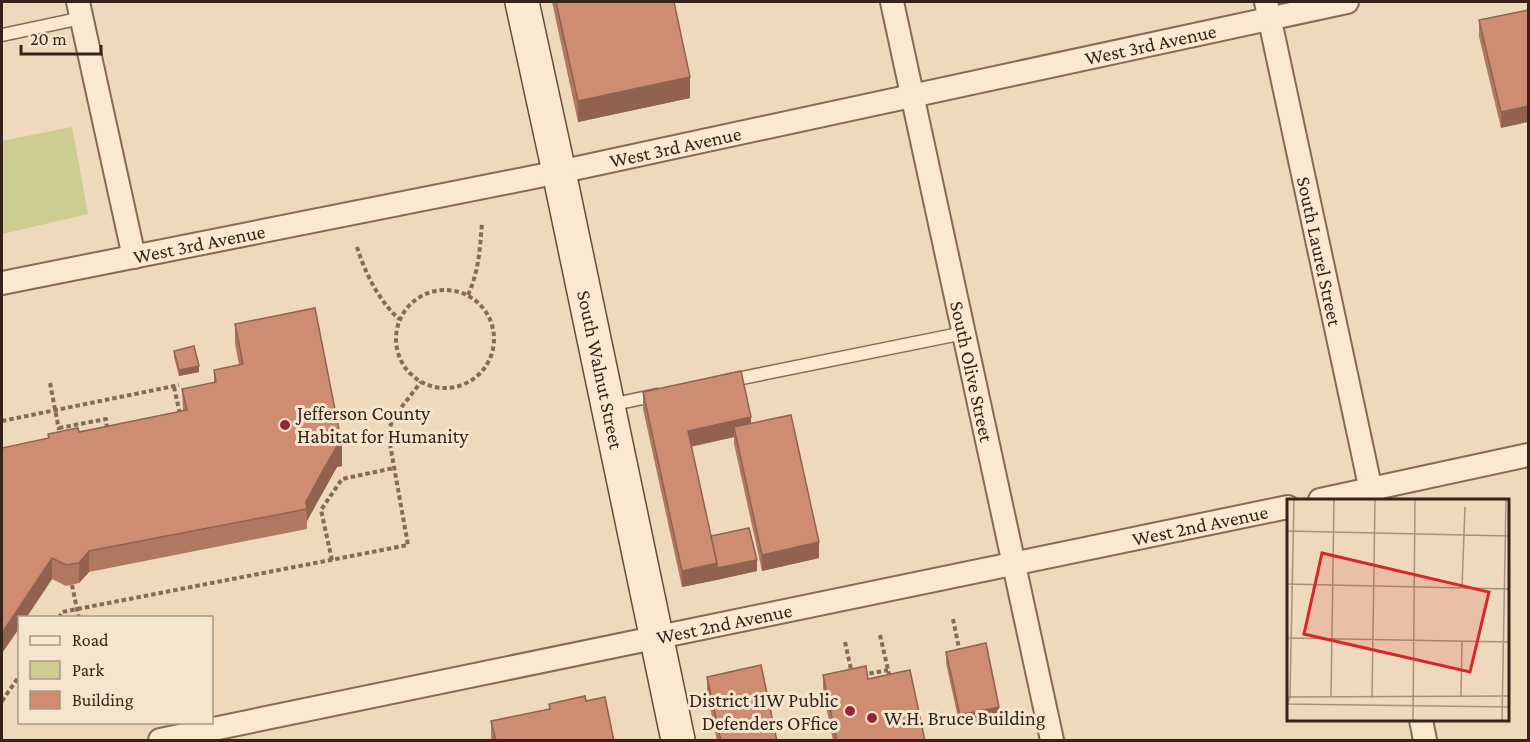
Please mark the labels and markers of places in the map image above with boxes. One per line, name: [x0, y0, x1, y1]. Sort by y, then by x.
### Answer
place label: Jefferson County Habitat for Humanity: [295, 402, 469, 448]
marker: Jefferson County Habitat for Humanity: [278, 418, 292, 432]
place label: District 11W Public Defenders OFfice: [689, 689, 839, 734]
marker: District 11W Public Defenders OFfice: [843, 704, 857, 718]
place label: W.H. Bruce Building: [884, 707, 1046, 730]
marker: W.H. Bruce Building: [865, 711, 879, 725]

